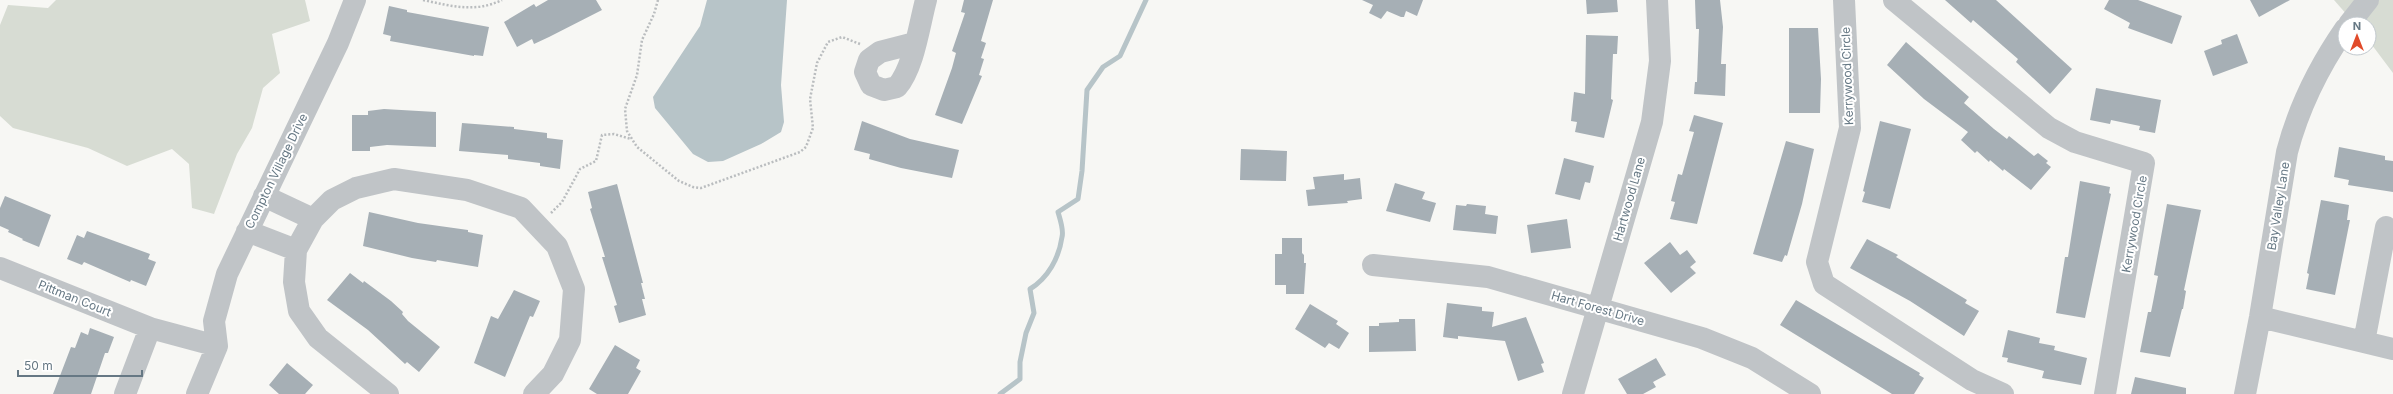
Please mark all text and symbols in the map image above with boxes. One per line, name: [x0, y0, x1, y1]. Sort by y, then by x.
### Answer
north arrow: [2337, 16, 2377, 56]
text: N: [2353, 19, 2361, 33]
street label: Kerrywood Circle: [1838, 27, 1856, 125]
street label: Compton Village Drive: [242, 111, 310, 231]
street label: Hartwood Lane: [1610, 155, 1648, 243]
street label: Bay Valley Lane: [2264, 161, 2292, 251]
street label: Kerrywood Circle: [2118, 174, 2150, 274]
street label: Pittman Court: [36, 277, 114, 320]
street label: Hart Forest Drive: [1550, 288, 1646, 328]
scale bar: [18, 352, 142, 378]
text: 50 m: [24, 358, 53, 373]

